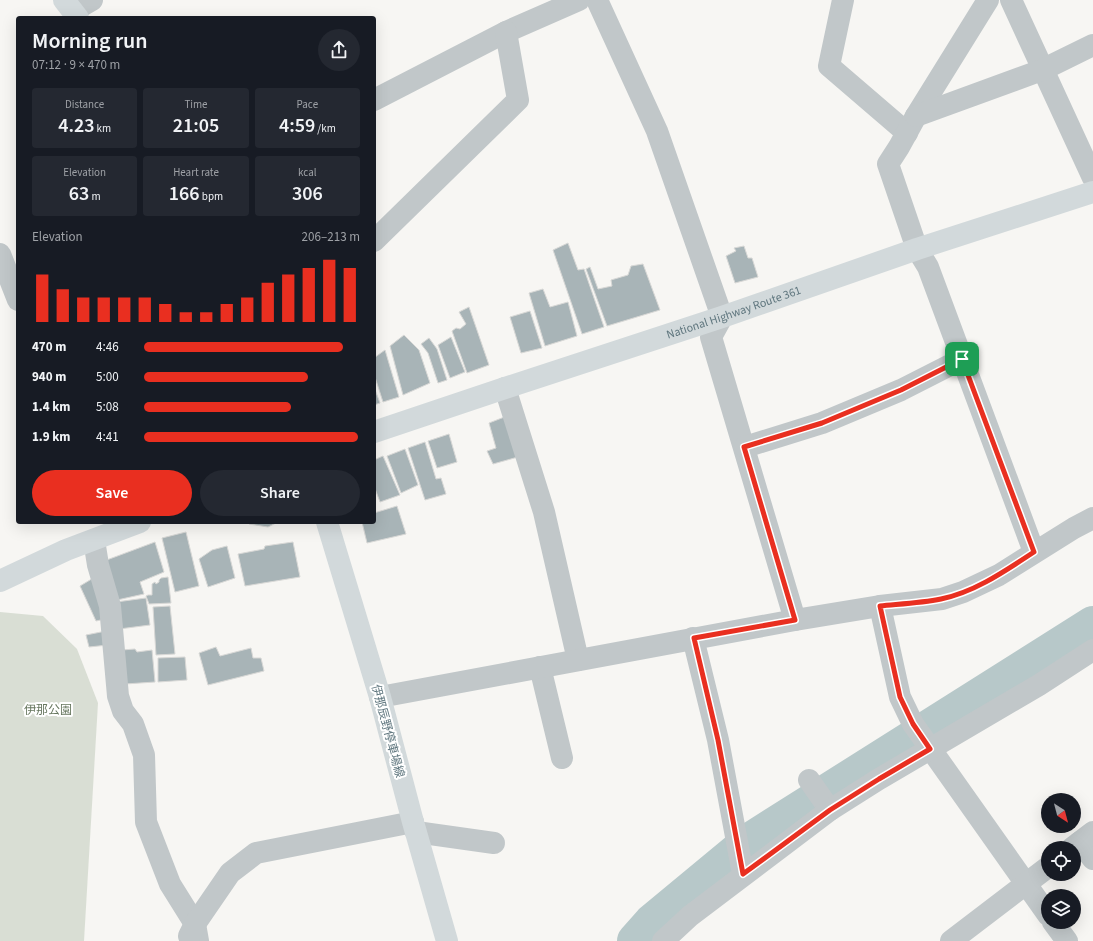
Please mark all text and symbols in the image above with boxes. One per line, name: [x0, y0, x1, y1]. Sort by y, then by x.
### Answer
text: Morning run: [32, 25, 148, 57]
button: share: [318, 29, 360, 71]
text: 07:12 · 9 × 470 m: [32, 56, 120, 74]
text: Distance: [65, 97, 104, 112]
text: Time: [184, 97, 208, 112]
text: Pace: [297, 97, 318, 112]
text: 4.23: [58, 112, 94, 140]
text: 21:05: [173, 112, 219, 140]
text: 4:59: [279, 112, 315, 140]
text: km: [94, 121, 111, 136]
text: /km: [315, 121, 336, 136]
text: Elevation: [63, 165, 106, 180]
text: Heart rate: [173, 165, 219, 180]
text: kcal: [298, 165, 317, 180]
text: 63: [69, 180, 89, 208]
text: 166: [169, 180, 200, 208]
text: 306: [292, 180, 323, 208]
text: m: [89, 189, 101, 204]
text: bpm: [200, 189, 223, 204]
text: Elevation: [32, 228, 83, 246]
text: 206–213 m: [302, 228, 360, 246]
street label: National Highway Route 361: [664, 282, 803, 344]
text: 470 m: [32, 338, 66, 356]
text: 4:46: [96, 338, 119, 356]
pin: [945, 342, 979, 376]
icon: arrive: [951, 348, 973, 370]
text: 940 m: [32, 368, 66, 386]
text: 5:00: [96, 368, 119, 386]
text: 1.4 km: [32, 398, 71, 416]
text: 5:08: [96, 398, 119, 416]
text: 1.9 km: [32, 428, 71, 446]
text: 4:41: [96, 428, 119, 446]
button: Save: [32, 470, 192, 516]
button: Share: [200, 470, 360, 516]
street label: 伊那辰野停車場線: [367, 683, 408, 780]
park label: 伊那公園: [24, 702, 72, 719]
north arrow: [1041, 793, 1081, 833]
map controls: [1041, 793, 1081, 929]
button: locate: [1041, 841, 1081, 881]
button: layers: [1041, 889, 1081, 929]

